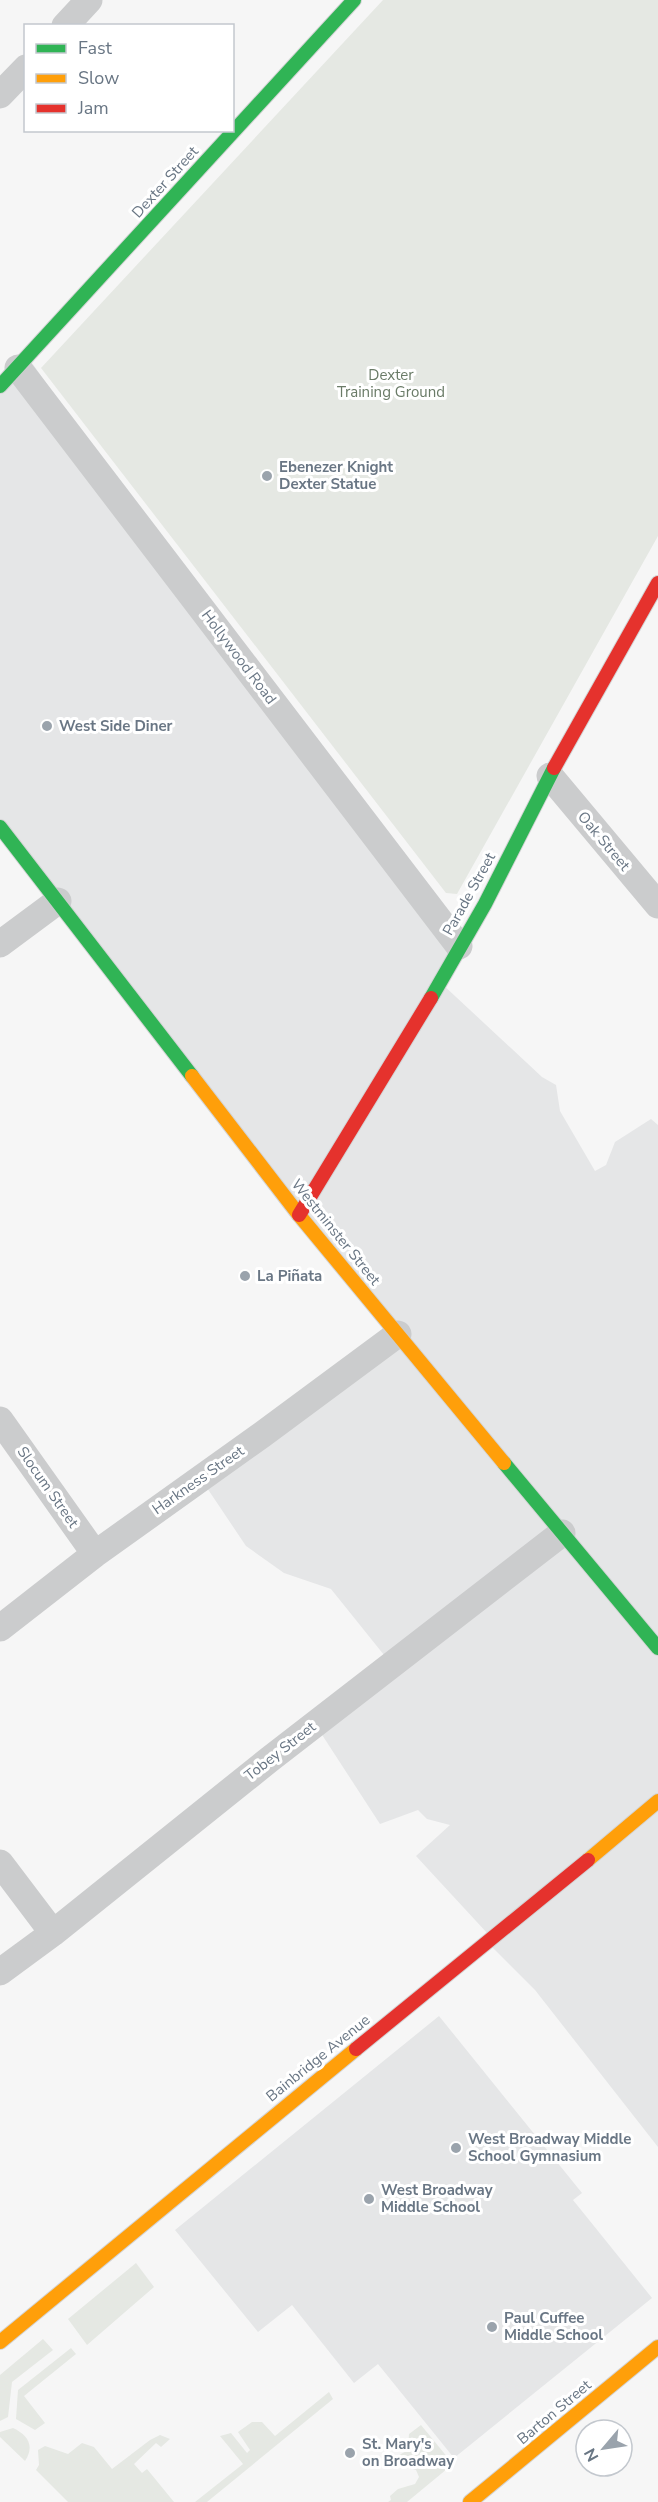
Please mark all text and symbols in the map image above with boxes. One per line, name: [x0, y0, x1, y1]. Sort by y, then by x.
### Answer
legend: [24, 24, 234, 132]
text: Fast: [78, 36, 113, 60]
text: Slow: [78, 66, 119, 90]
text: Jam: [77, 96, 109, 120]
street label: Dexter Street: [127, 141, 203, 222]
park label: Dexter Training Ground: [337, 365, 445, 402]
place label: Ebenezer Knight Dexter Statue: [279, 457, 393, 494]
marker: Ebenezer Knight Dexter Statue: [260, 469, 274, 483]
street label: Hollywood Road: [197, 606, 281, 708]
place label: West Side Diner: [59, 716, 173, 736]
marker: West Side Diner: [40, 719, 54, 733]
street label: Oak Street: [573, 807, 635, 875]
street label: Parade Street: [438, 848, 500, 939]
street label: Westminster Street: [287, 1175, 386, 1290]
place label: La Piñata: [257, 1266, 322, 1286]
marker: La Piñata: [238, 1269, 252, 1283]
street label: Harkness Street: [148, 1440, 249, 1519]
street label: Slocum Street: [13, 1442, 84, 1532]
street label: Tobey Street: [240, 1716, 320, 1785]
street label: Bainbridge Avenue: [262, 2010, 374, 2106]
place label: West Broadway Middle School Gymnasium: [468, 2129, 631, 2166]
marker: West Broadway Middle School Gymnasium: [449, 2141, 463, 2155]
place label: West Broadway Middle School: [381, 2180, 493, 2217]
marker: West Broadway Middle School: [362, 2192, 376, 2206]
place label: Paul Cuffee Middle School: [504, 2308, 603, 2345]
marker: Paul Cuffee Middle School: [485, 2320, 499, 2334]
street label: Barton Street: [513, 2375, 596, 2449]
north arrow: [574, 2418, 634, 2478]
place label: St. Mary's on Broadway: [362, 2434, 454, 2471]
text: N: [579, 2444, 604, 2465]
marker: St. Mary's on Broadway: [343, 2446, 357, 2460]

